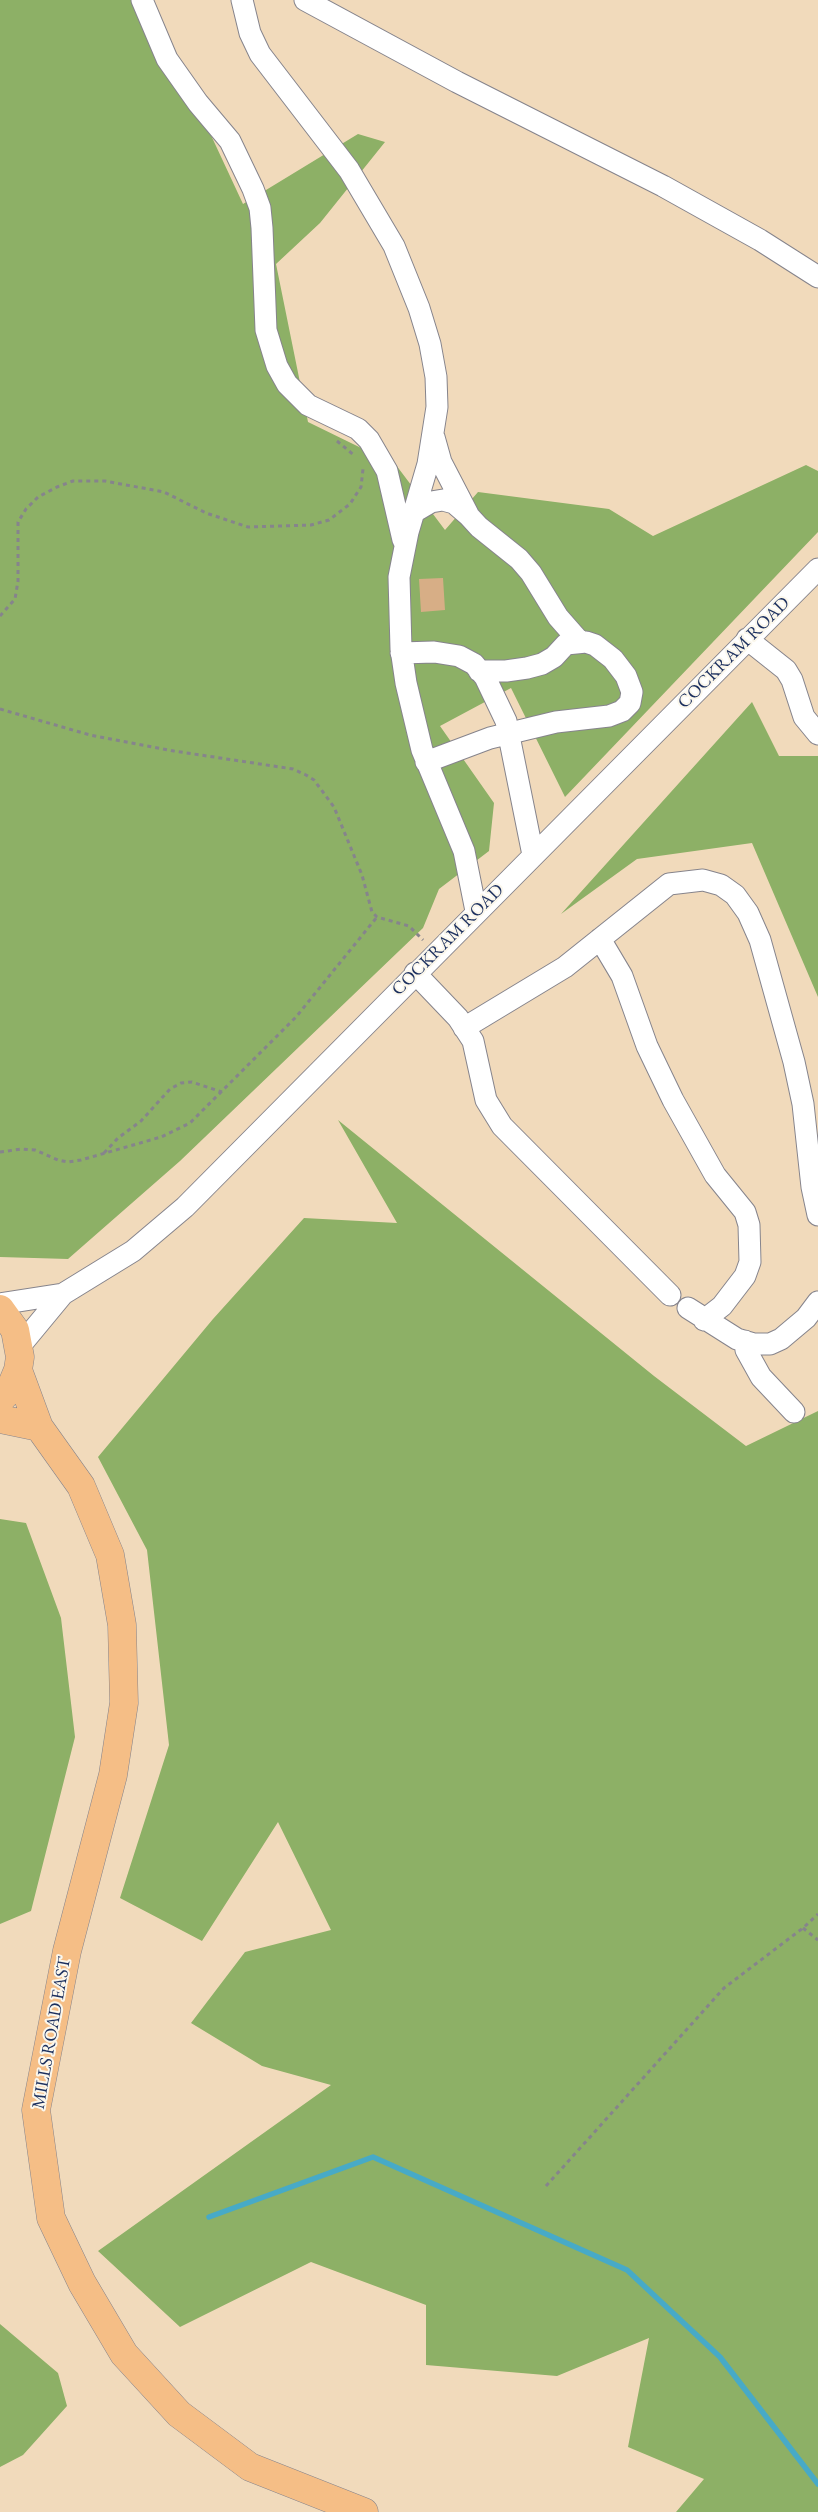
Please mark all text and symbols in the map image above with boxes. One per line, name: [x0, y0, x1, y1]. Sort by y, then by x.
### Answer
street label: COCKRAM ROAD: [674, 593, 794, 713]
street label: COCKRAM ROAD: [388, 880, 508, 1000]
street label: MILLS ROAD EAST: [28, 1955, 76, 2111]

